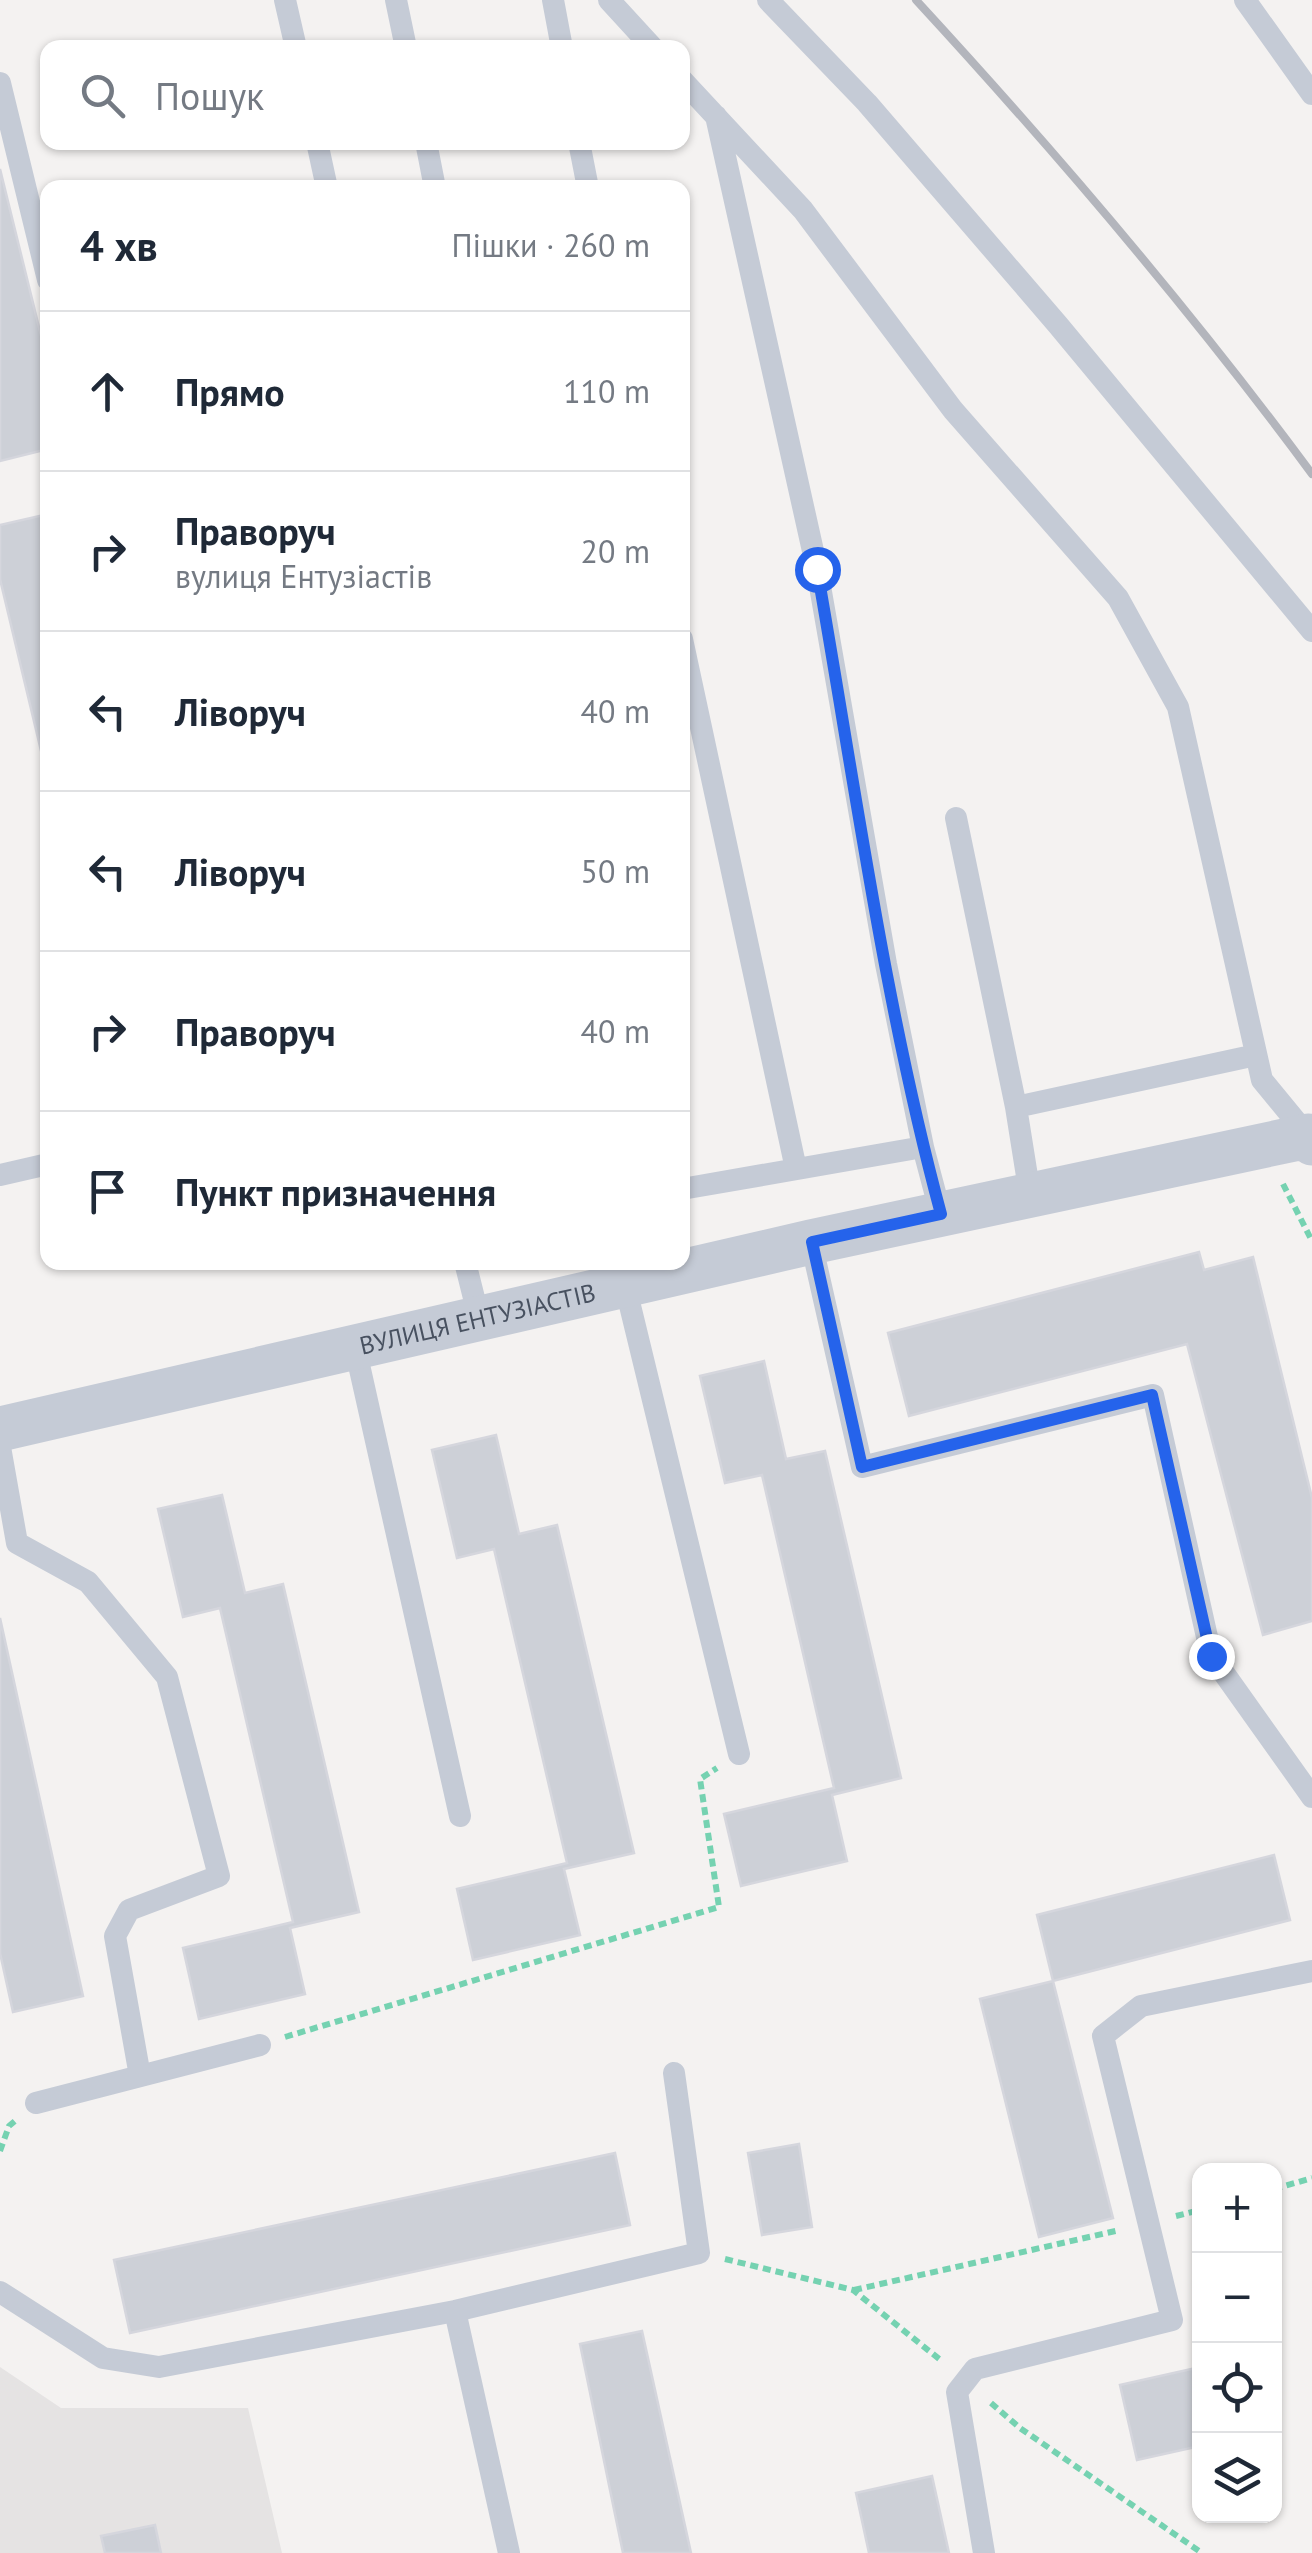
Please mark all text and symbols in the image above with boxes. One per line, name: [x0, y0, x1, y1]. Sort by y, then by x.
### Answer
search box: [40, 40, 690, 150]
icon: search: [75, 68, 130, 123]
text: Пошук: [155, 71, 264, 120]
text: 4 хв: [80, 218, 158, 273]
text: Пішки · 260 m: [452, 224, 650, 266]
icon: ahead: [80, 364, 135, 419]
text: Прямо: [175, 367, 285, 416]
text: 110 m: [563, 370, 650, 412]
text: Праворуч: [175, 506, 336, 555]
icon: right: [80, 524, 135, 579]
text: 20 m: [581, 530, 650, 572]
route start: [795, 547, 841, 593]
text: вулиця Ентузіастів: [175, 555, 432, 597]
icon: left: [80, 684, 135, 739]
text: Ліворуч: [175, 687, 306, 736]
text: 40 m: [581, 690, 650, 732]
icon: left: [80, 844, 135, 899]
text: Ліворуч: [175, 847, 306, 896]
text: 50 m: [581, 850, 650, 892]
icon: right: [80, 1004, 135, 1059]
text: Праворуч: [175, 1007, 336, 1056]
text: 40 m: [581, 1010, 650, 1052]
icon: arrive: [80, 1164, 135, 1219]
text: Пункт призначення: [175, 1167, 496, 1216]
street label: ВУЛИЦЯ ЕНТУЗІАСТІВ: [356, 1276, 599, 1362]
route end: [1189, 1634, 1235, 1680]
map controls: [1192, 2163, 1282, 2523]
button: +: [1192, 2163, 1282, 2253]
button: −: [1192, 2253, 1282, 2343]
button: locate: [1192, 2343, 1282, 2433]
button: layers: [1192, 2433, 1282, 2523]

